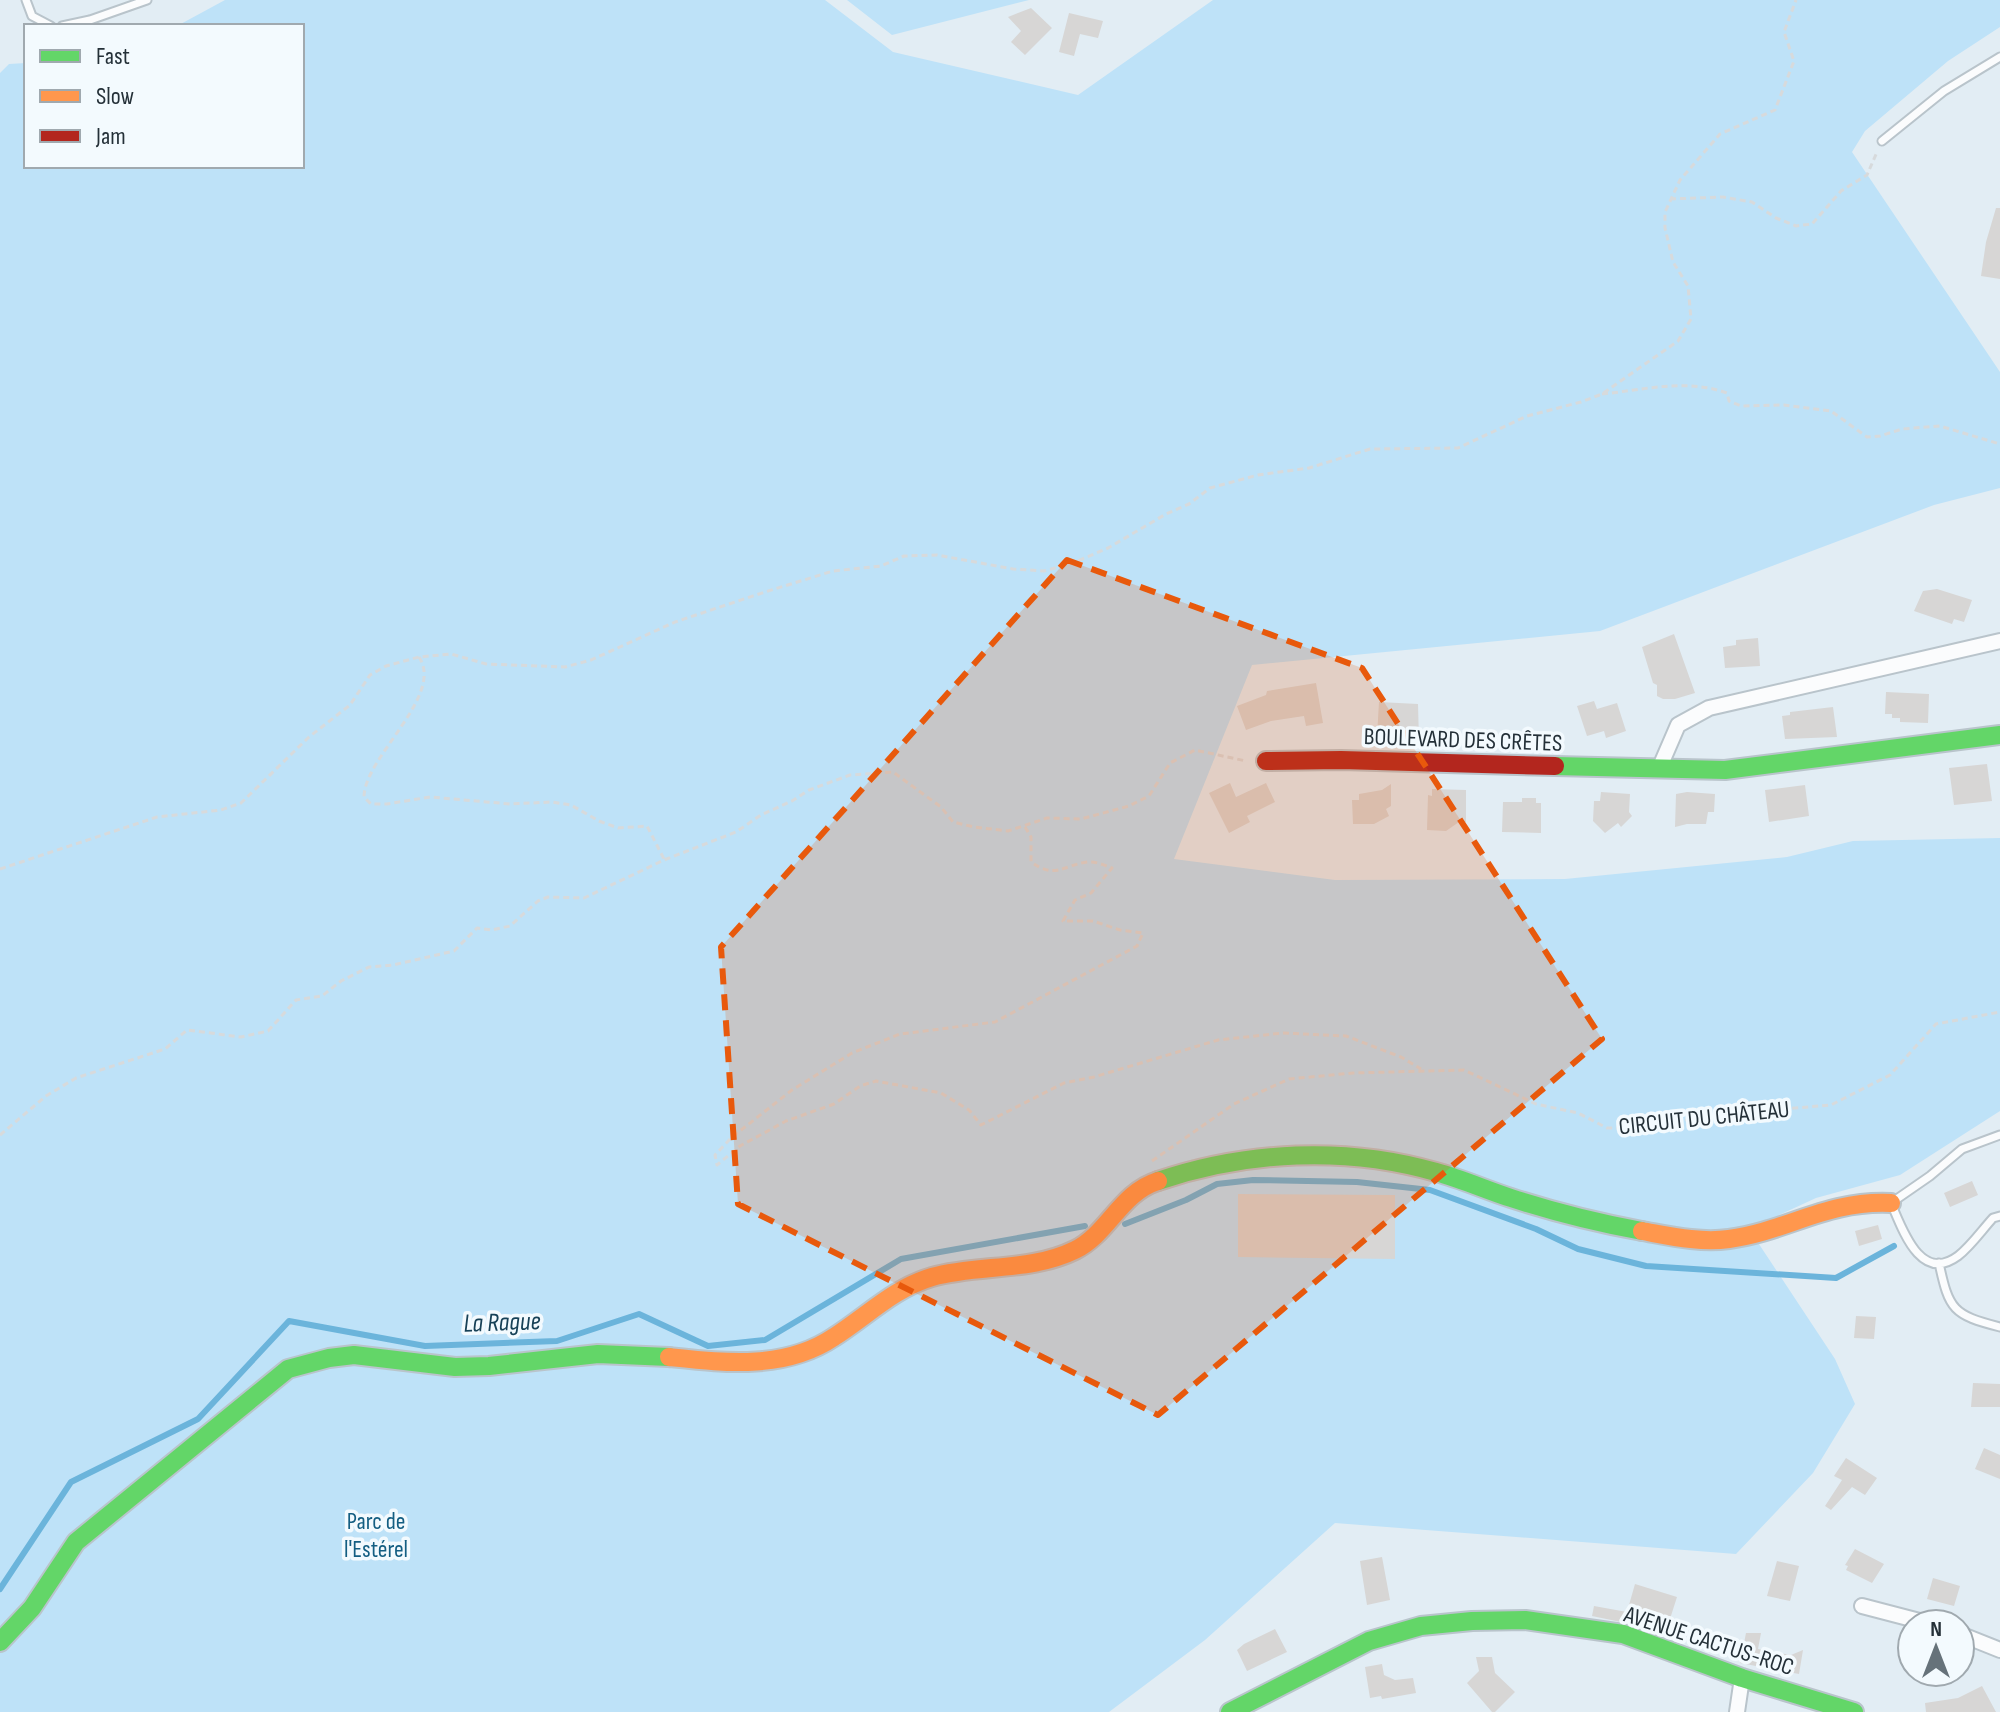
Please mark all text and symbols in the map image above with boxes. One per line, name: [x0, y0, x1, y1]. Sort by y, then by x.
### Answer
legend: [24, 24, 304, 168]
text: Fast: [96, 42, 130, 71]
text: Slow: [96, 82, 134, 111]
text: Jam: [95, 122, 126, 151]
street label: BOULEVARD DES CRÊTES: [1363, 722, 1563, 758]
street label: CIRCUIT DU CHÂTEAU: [1617, 1095, 1791, 1141]
water label: La Rague: [463, 1306, 541, 1340]
park label: Parc de l'Estérel: [344, 1507, 408, 1564]
street label: AVENUE CACTUS-ROC: [1620, 1600, 1797, 1682]
north arrow: [1896, 1608, 1976, 1688]
text: N: [1930, 1616, 1942, 1643]

